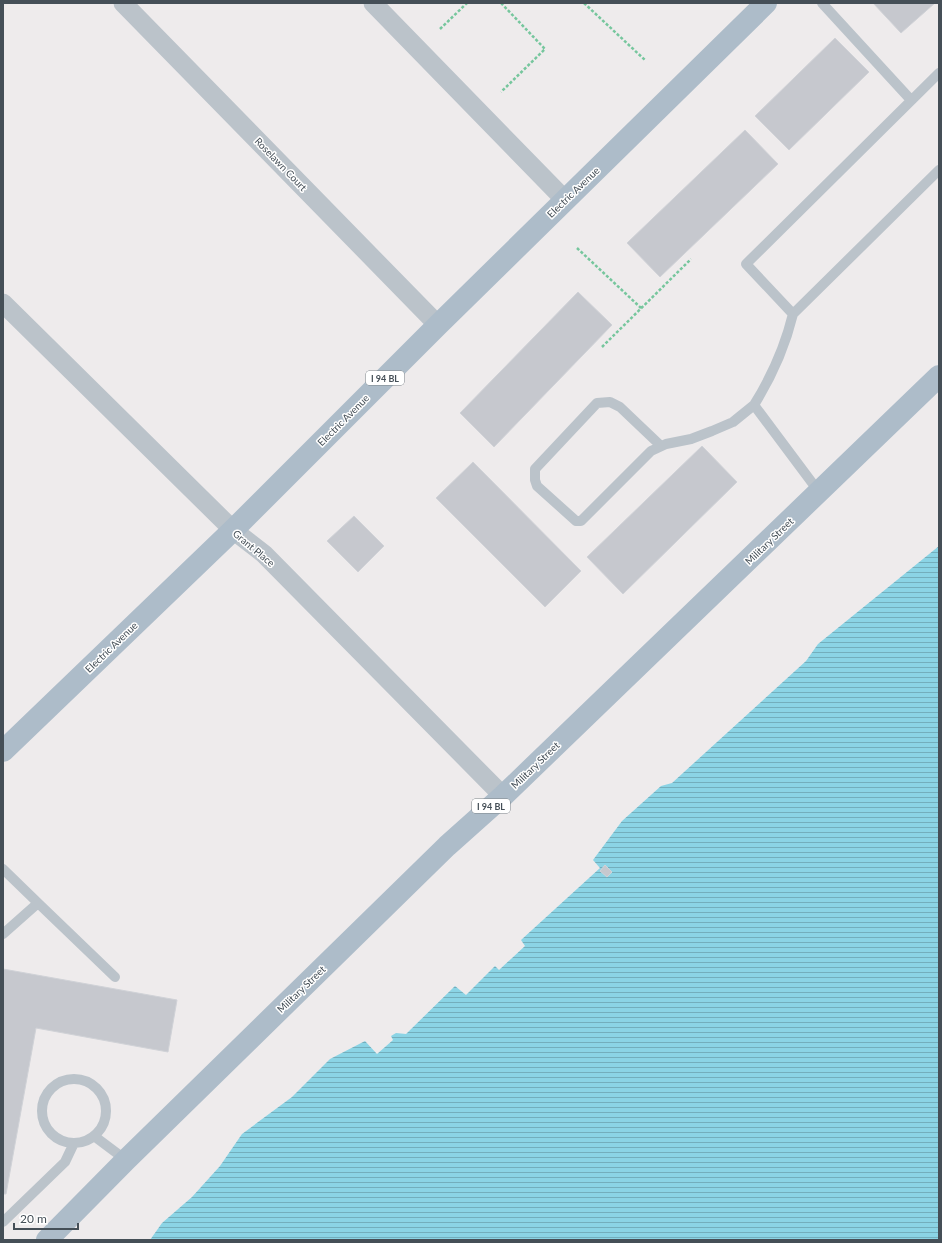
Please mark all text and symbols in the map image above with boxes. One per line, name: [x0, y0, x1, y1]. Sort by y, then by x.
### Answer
street label: Roselawn Court: [253, 135, 310, 193]
street label: Electric Avenue: [544, 164, 602, 220]
road number: I 94 BL: [366, 371, 404, 385]
street label: Electric Avenue: [315, 392, 371, 448]
street label: Military Street: [742, 515, 796, 567]
street label: Grant Place: [231, 527, 277, 569]
street label: Electric Avenue: [82, 619, 140, 675]
street label: Military Street: [508, 739, 562, 791]
road number: I 94 BL: [472, 799, 510, 813]
street label: Military Street: [274, 963, 328, 1015]
scale bar: [14, 1205, 78, 1231]
text: 20 m: [20, 1211, 47, 1226]

